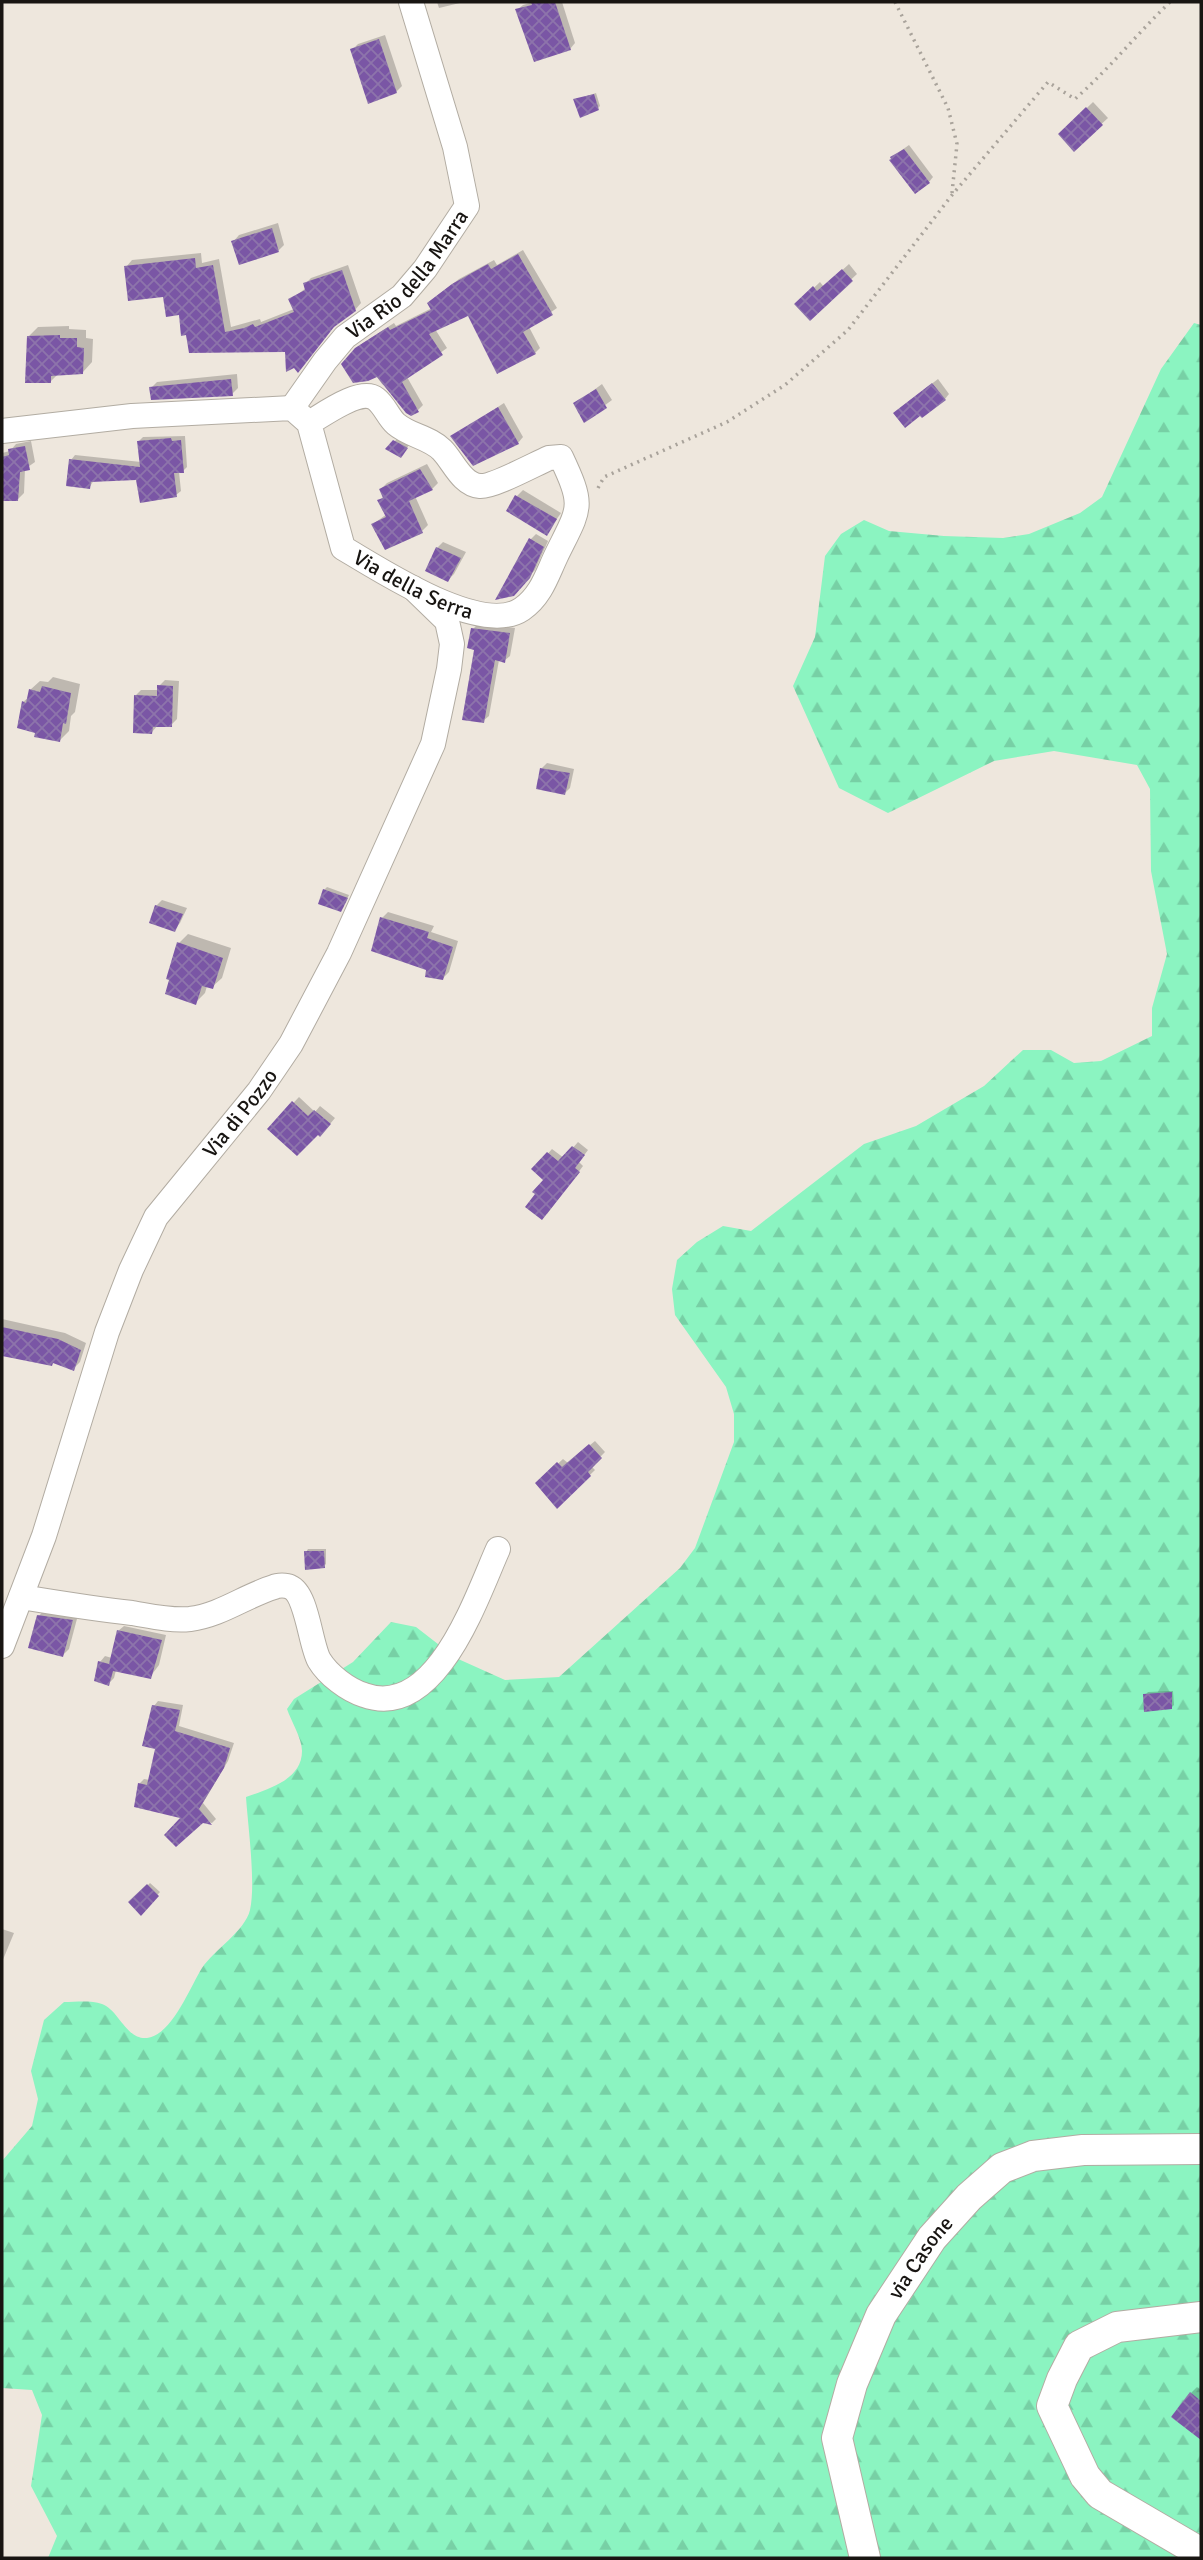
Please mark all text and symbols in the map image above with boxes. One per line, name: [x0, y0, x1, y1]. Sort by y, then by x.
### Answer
street label: Via Rio della Marra: [341, 205, 474, 345]
street label: Via della Serra: [349, 544, 476, 625]
street label: Via di Pozzo: [197, 1064, 283, 1163]
street label: via Casone: [882, 2211, 959, 2304]

